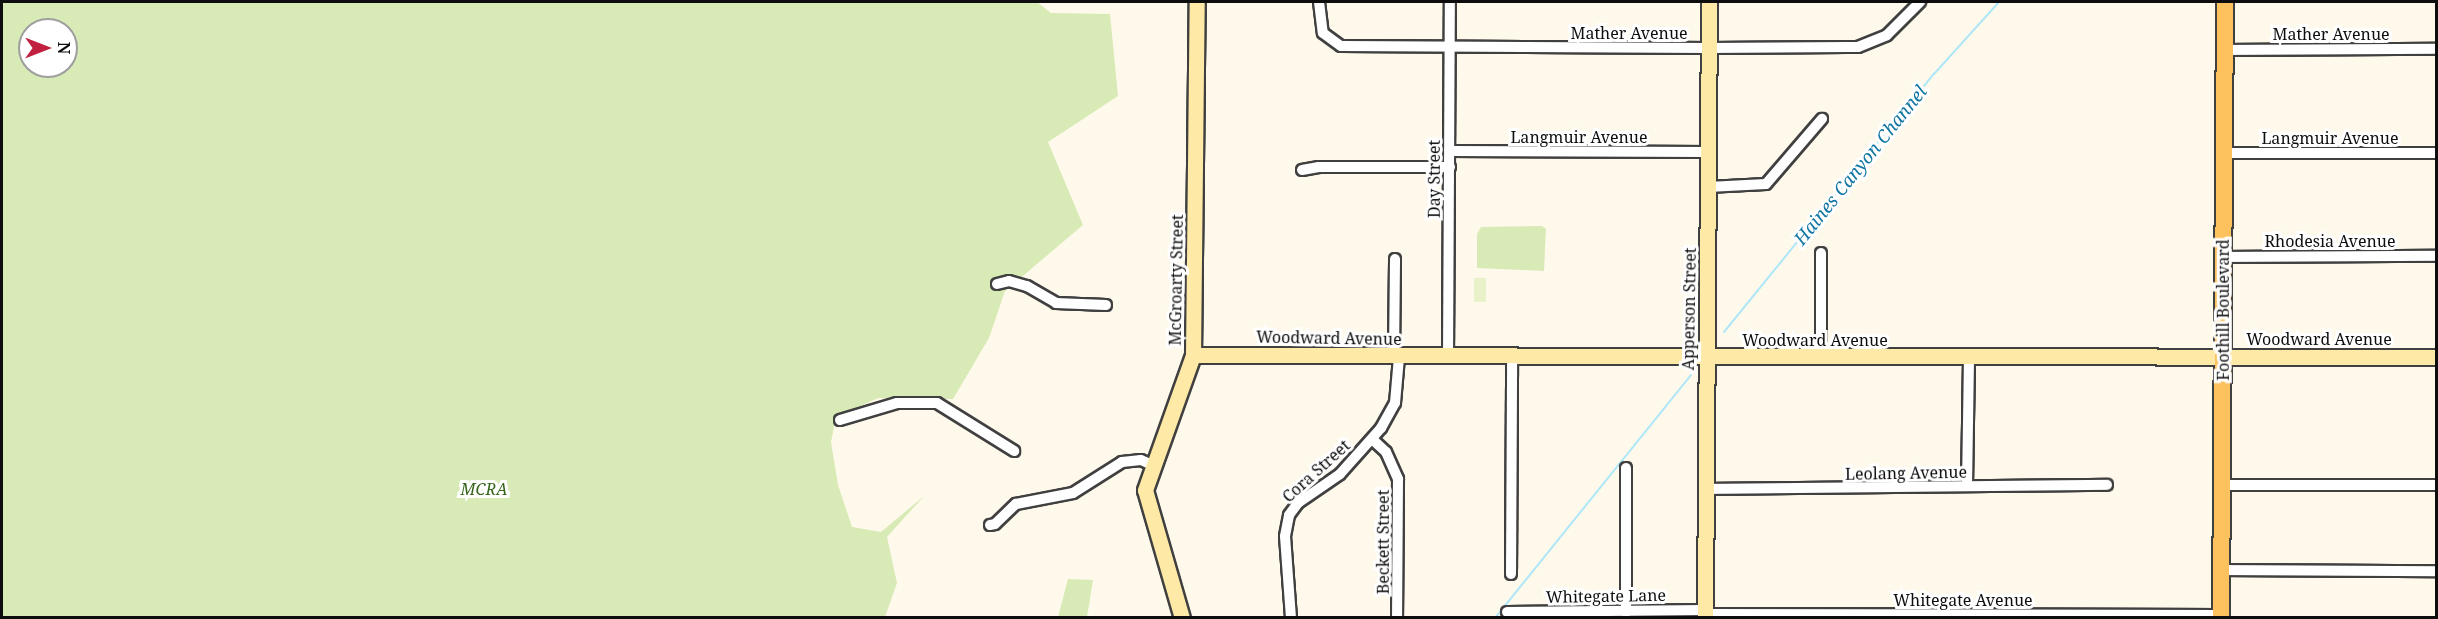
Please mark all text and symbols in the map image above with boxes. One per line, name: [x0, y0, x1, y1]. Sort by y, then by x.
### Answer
north arrow: [18, 18, 78, 78]
street label: Mather Avenue: [1570, 23, 1688, 43]
street label: Mather Avenue: [2272, 24, 2390, 44]
text: N: [53, 42, 75, 54]
water label: Haines Canyon Channel: [1789, 81, 1931, 249]
street label: Langmuir Avenue: [1510, 127, 1648, 147]
street label: Langmuir Avenue: [2261, 128, 2399, 148]
street label: Day Street: [1424, 140, 1444, 218]
street label: McGroarty Street: [1165, 214, 1187, 346]
street label: Rhodesia Avenue: [2265, 231, 2395, 251]
street label: Foothill Boulevard: [2213, 239, 2233, 381]
street label: Apperson Street: [1678, 248, 1700, 370]
street label: Woodward Avenue: [1256, 327, 1402, 349]
street label: Woodward Avenue: [2246, 329, 2392, 349]
street label: Woodward Avenue: [1742, 330, 1888, 350]
street label: Cora Street: [1278, 436, 1354, 506]
street label: Leolang Avenue: [1845, 462, 1967, 484]
park label: MCRA: [461, 479, 507, 499]
street label: Beckett Street: [1373, 490, 1393, 594]
street label: Whitegate Lane: [1546, 585, 1666, 607]
street label: Whitegate Avenue: [1893, 590, 2033, 610]

